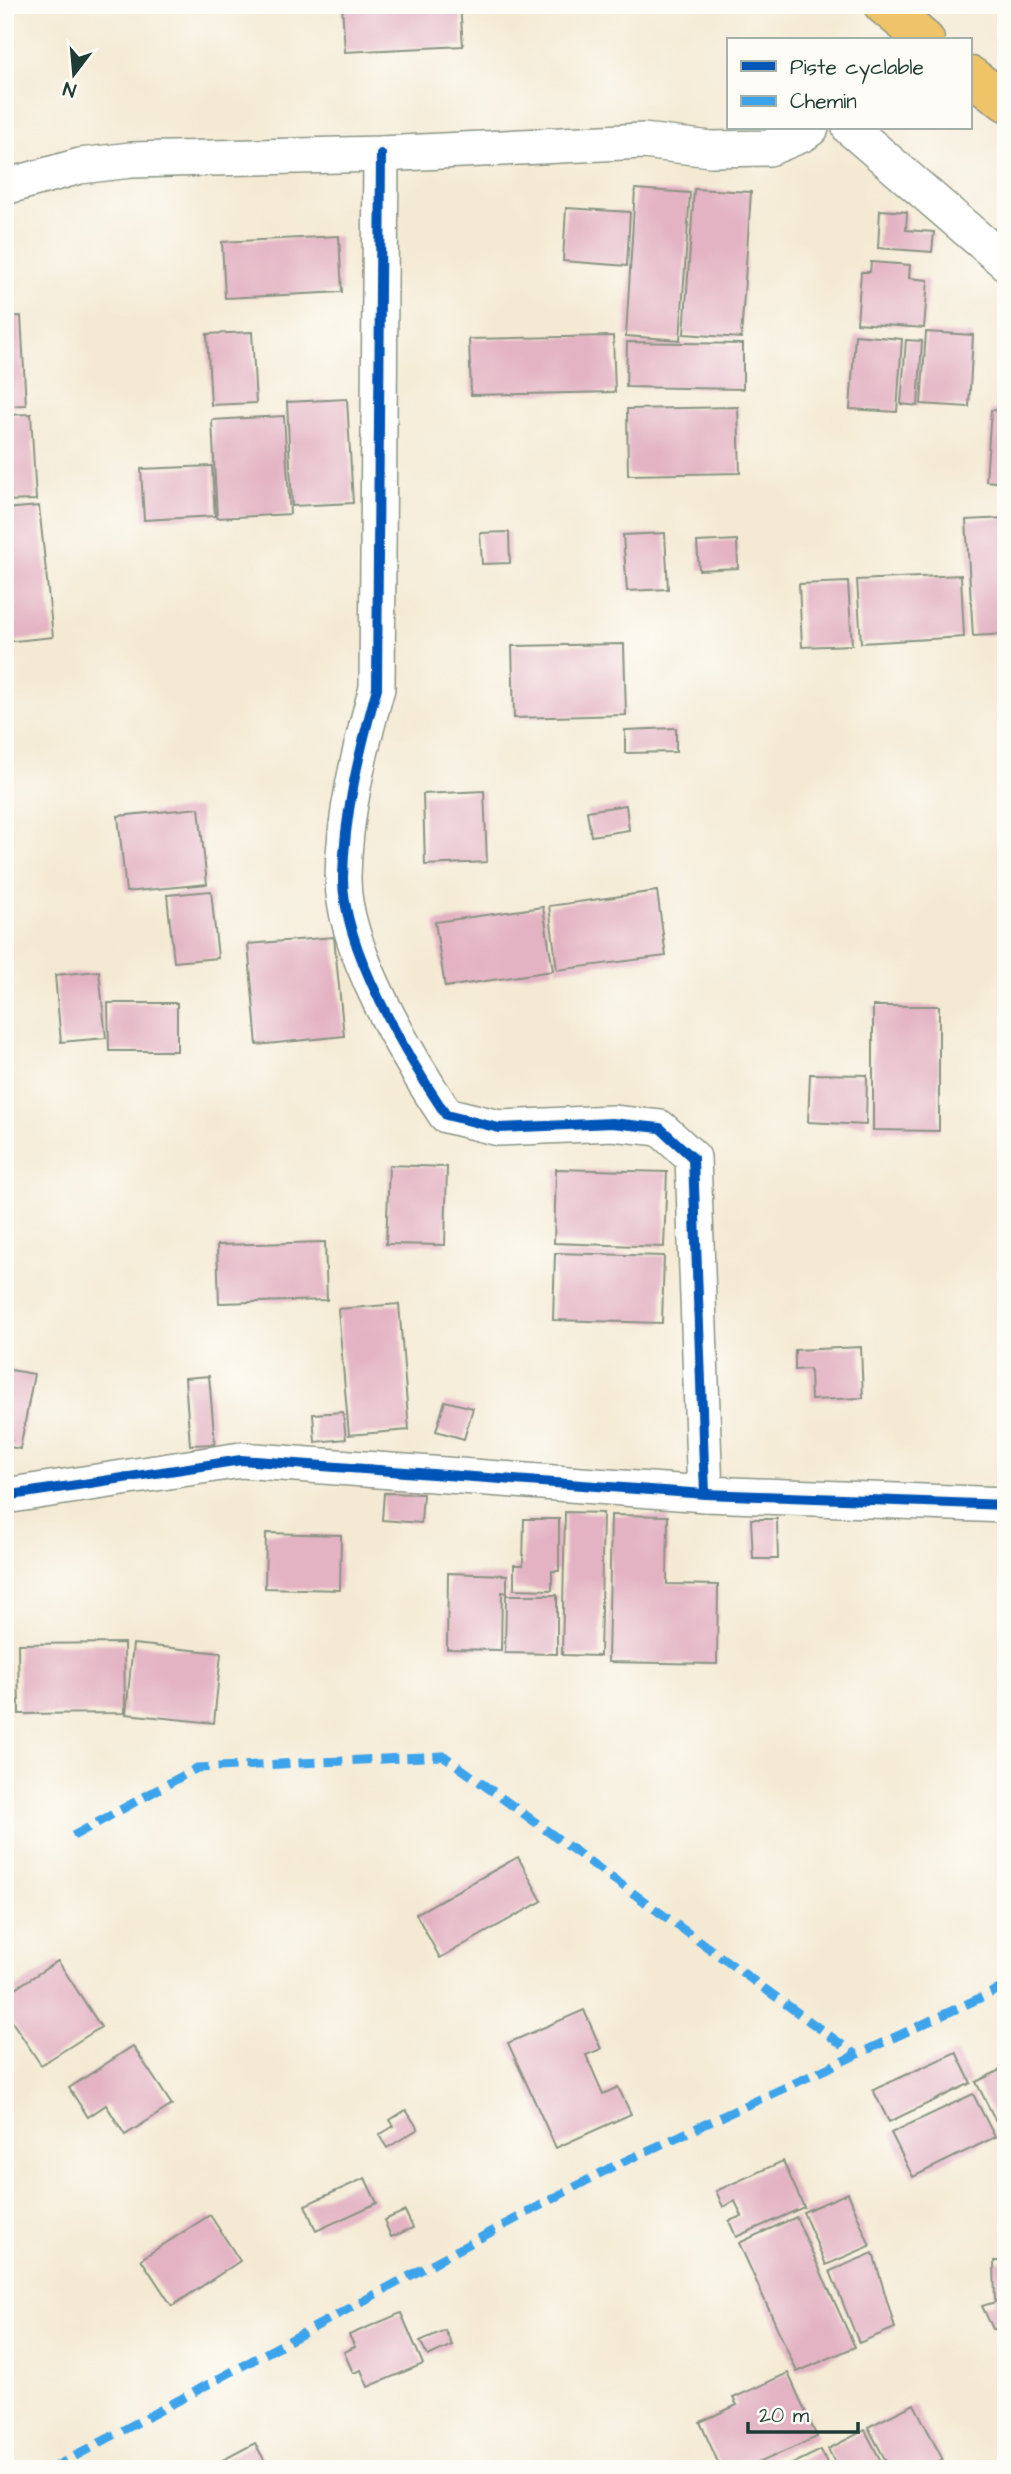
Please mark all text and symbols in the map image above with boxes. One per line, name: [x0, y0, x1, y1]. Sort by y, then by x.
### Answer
north arrow: [38, 38, 108, 108]
legend: [727, 38, 972, 130]
text: Piste cyclable: [790, 53, 924, 84]
text: N: [60, 74, 79, 104]
text: Chemin: [790, 87, 857, 116]
scale bar: [748, 2390, 859, 2434]
text: 20 m: [759, 2401, 810, 2430]

